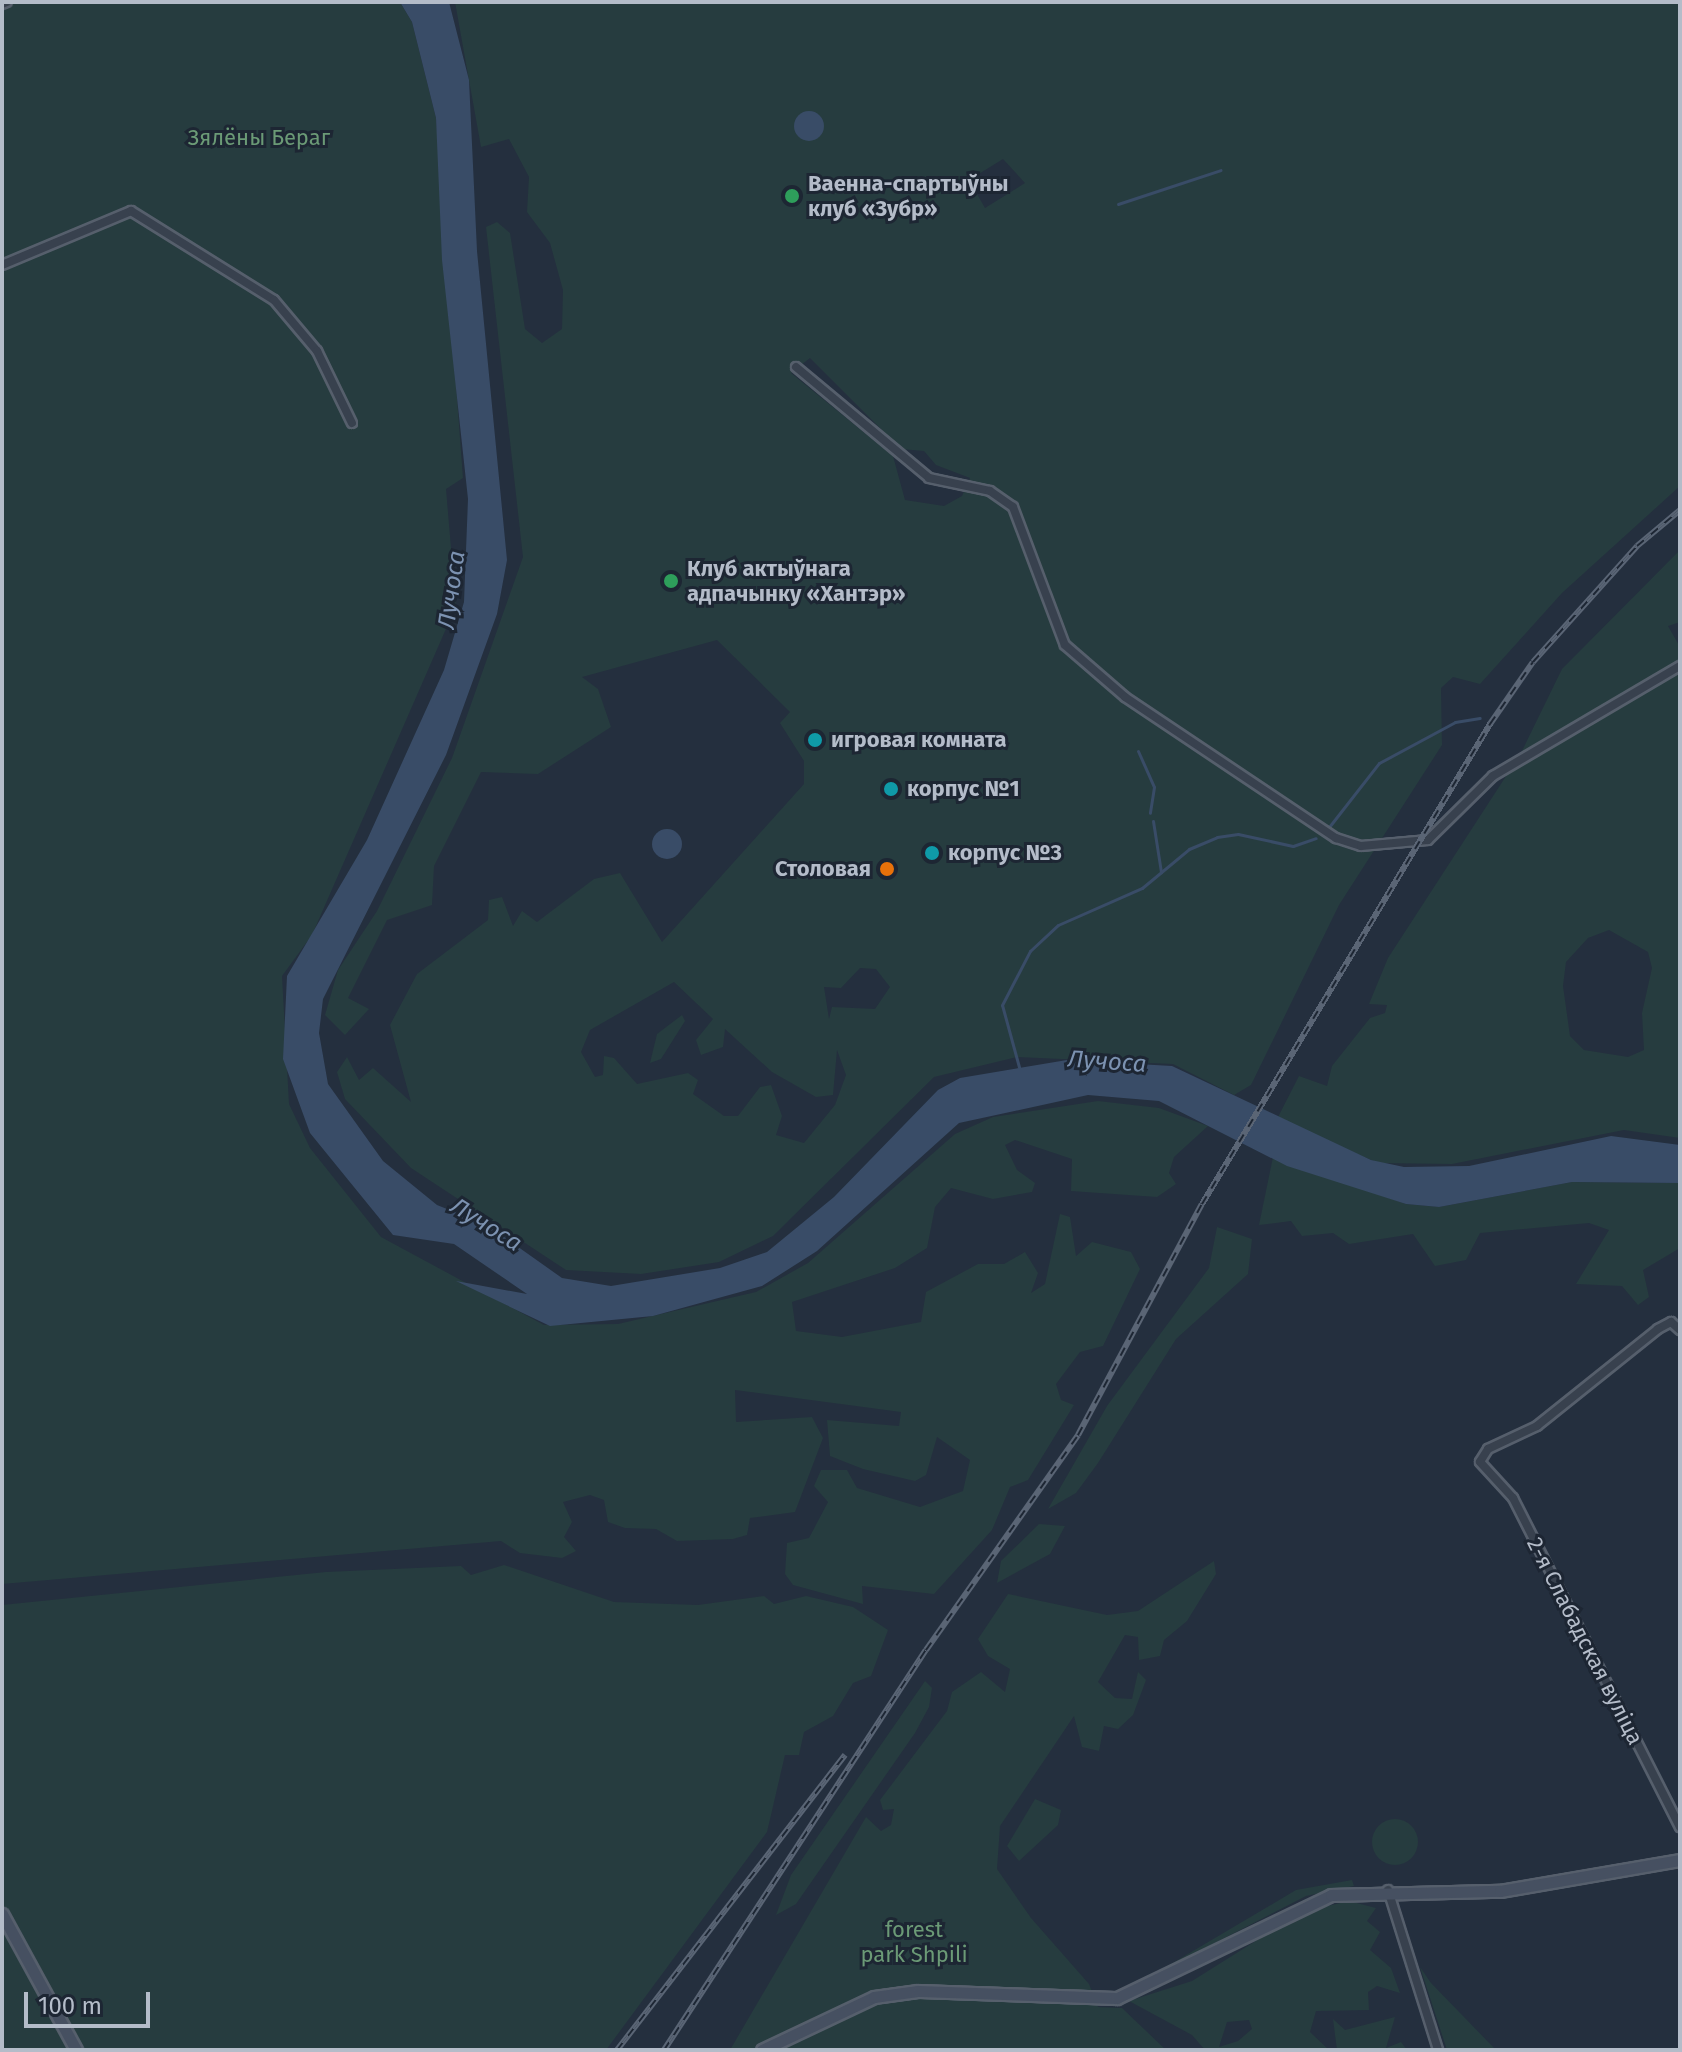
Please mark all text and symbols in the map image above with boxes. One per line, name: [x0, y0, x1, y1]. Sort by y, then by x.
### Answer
park label: Зялёны Бераг: [188, 125, 330, 151]
place label: Ваенна-спартыўны клуб «Зубр»: [808, 170, 1009, 222]
marker: Ваенна-спартыўны клуб «Зубр»: [783, 187, 801, 205]
water label: Лучоса: [432, 549, 472, 631]
place label: Клуб актыўнага адпачынку «Хантэр»: [687, 555, 905, 606]
marker: Клуб актыўнага адпачынку «Хантэр»: [662, 572, 680, 590]
place label: игровая комната: [831, 727, 1007, 753]
marker: игровая комната: [806, 731, 824, 749]
place label: корпус №1: [907, 776, 1020, 802]
marker: корпус №1: [882, 780, 900, 798]
place label: корпус №3: [948, 840, 1062, 866]
marker: корпус №3: [923, 844, 941, 862]
place label: Столовая: [775, 856, 871, 882]
marker: Столовая: [878, 860, 896, 878]
water label: Лучоса: [1067, 1045, 1147, 1079]
water label: Лучоса: [445, 1192, 527, 1258]
street label: 2-я Слабадская вуліца: [1521, 1533, 1649, 1749]
park label: forest park Shpili: [860, 1916, 968, 1968]
scale bar: [28, 1976, 154, 2026]
text: 100 m: [38, 1992, 102, 2020]

